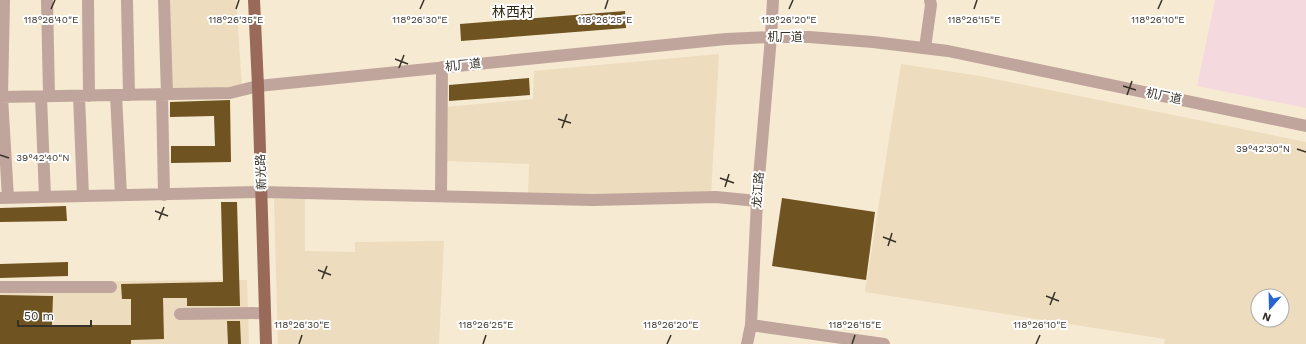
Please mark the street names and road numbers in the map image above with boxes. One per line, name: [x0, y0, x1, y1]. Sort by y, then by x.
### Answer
street label: 机厂道: [767, 30, 803, 44]
street label: 机厂道: [444, 56, 482, 74]
street label: 机厂道: [1145, 85, 1183, 107]
street label: 新光路: [253, 154, 269, 190]
street label: 龙江路: [750, 172, 766, 208]

